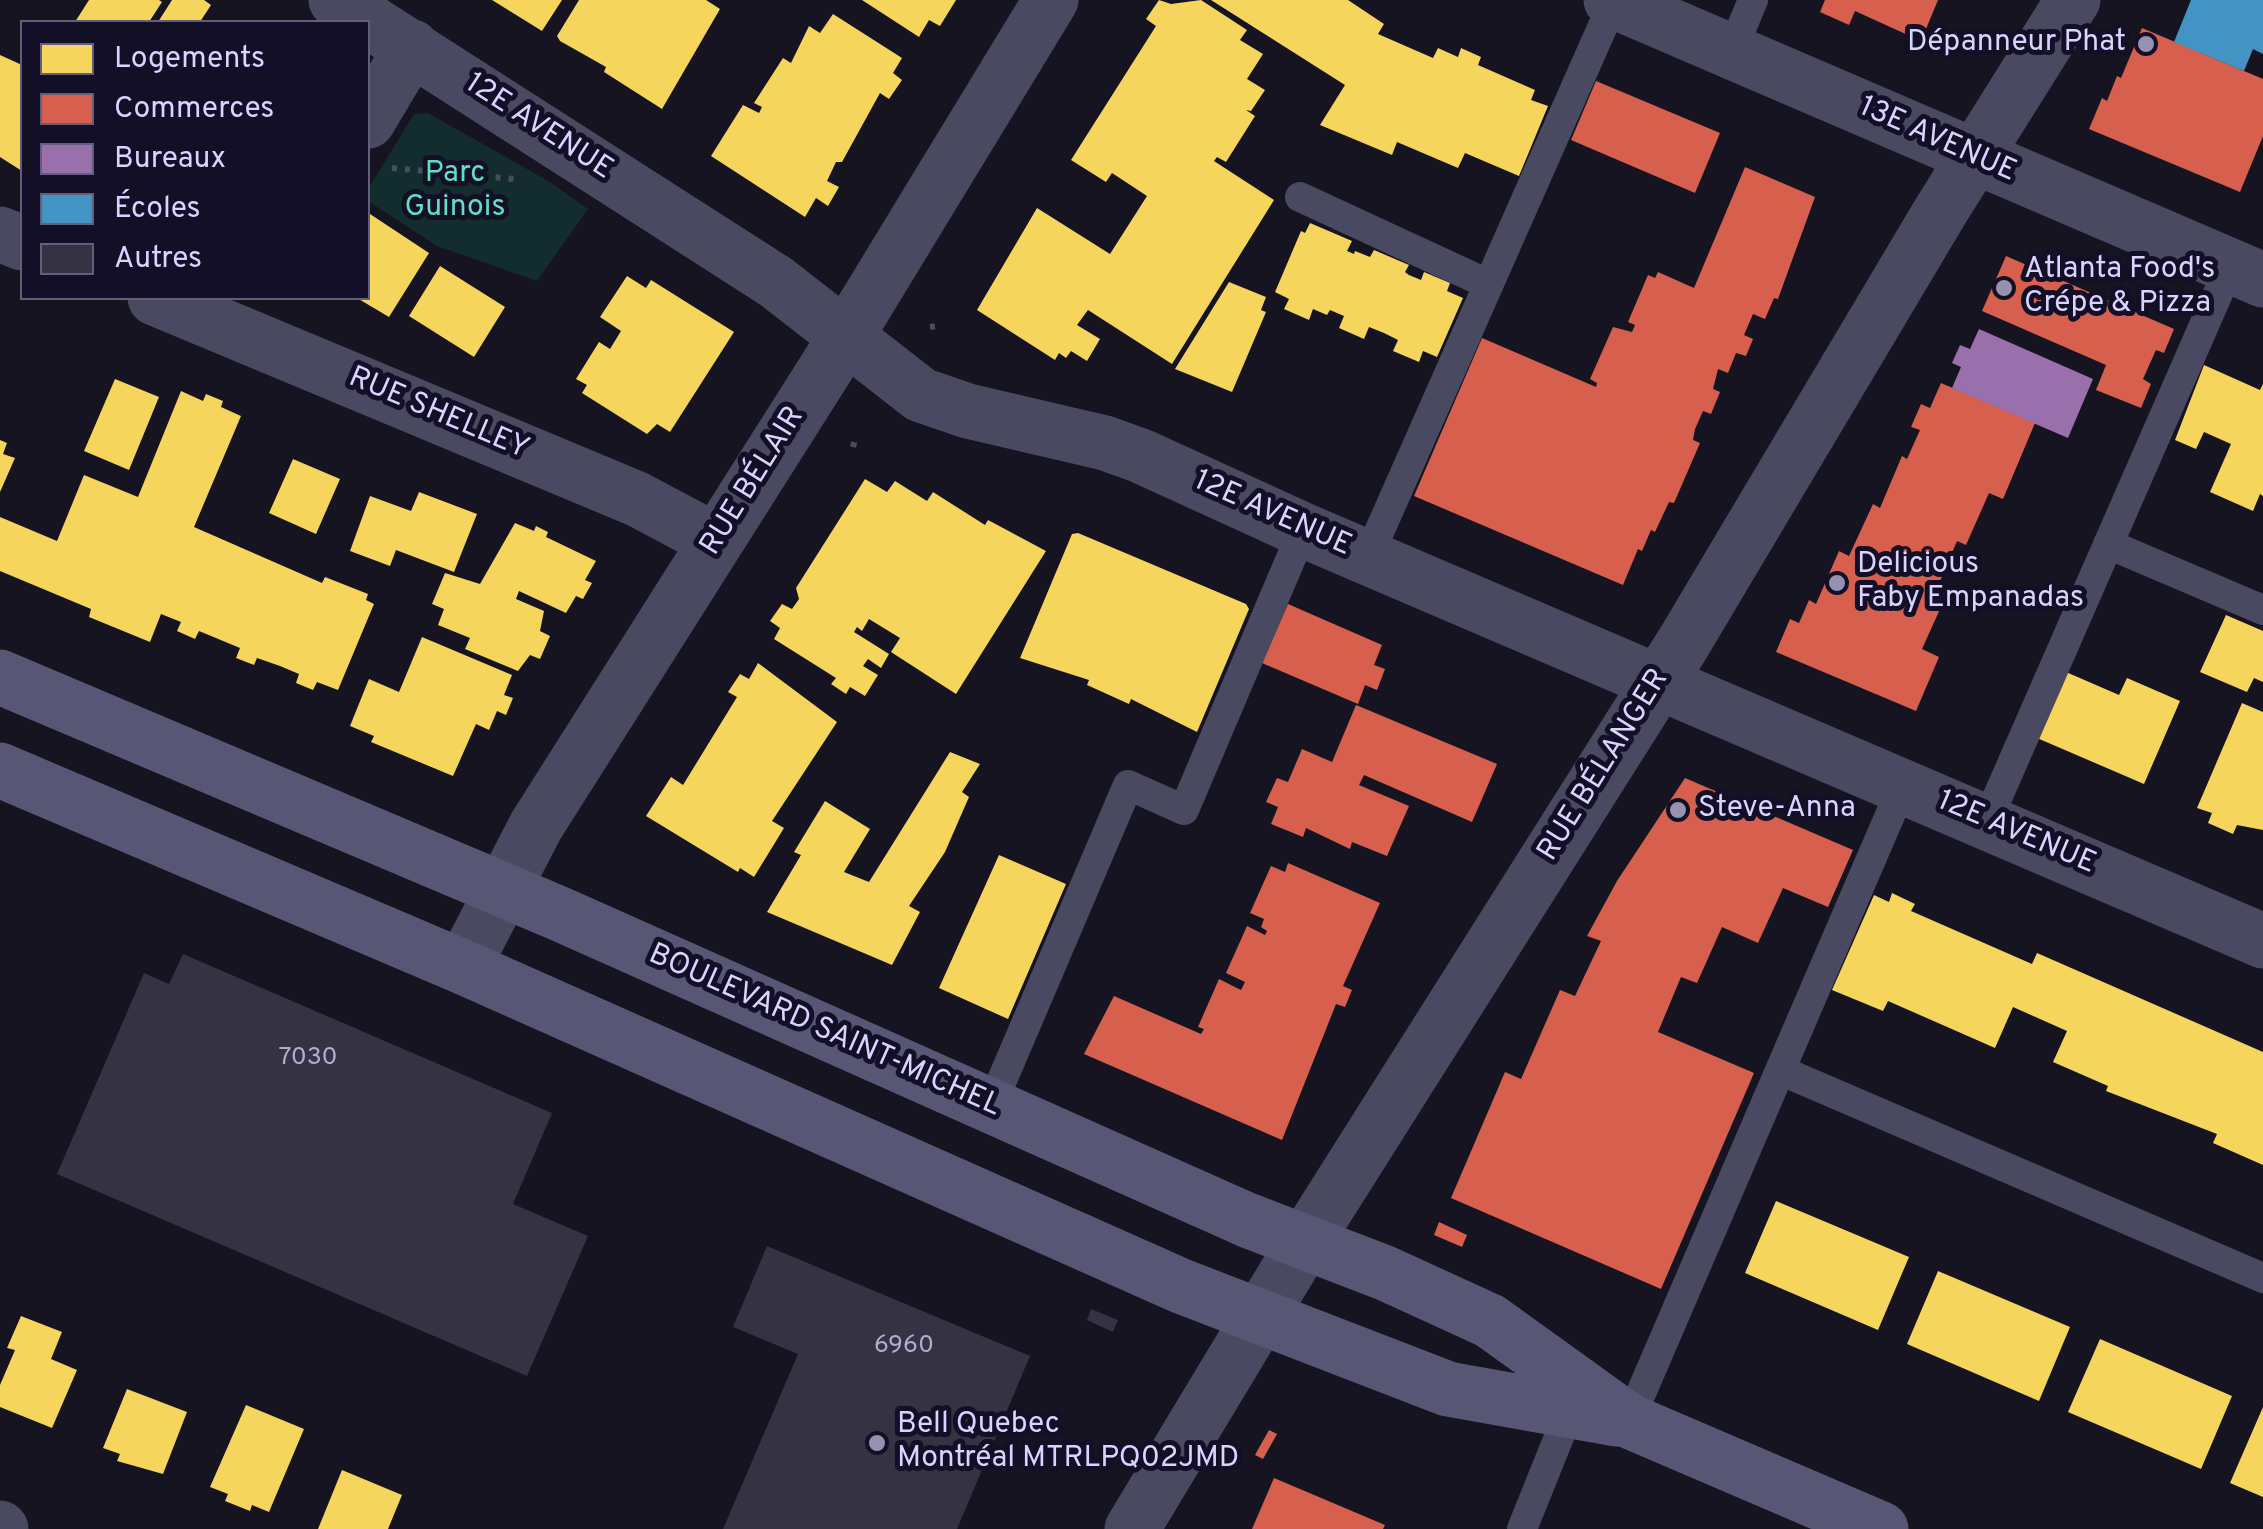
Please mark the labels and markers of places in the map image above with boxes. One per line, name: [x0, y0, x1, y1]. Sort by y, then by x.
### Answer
place label: Dépanneur Phat: [1907, 26, 2126, 62]
marker: Dépanneur Phat: [2135, 33, 2157, 55]
place label: Atlanta Food's Crépe & Pizza: [2024, 253, 2215, 324]
marker: Atlanta Food's Crépe & Pizza: [1993, 277, 2015, 299]
place label: Delicious Faby Empanadas: [1857, 548, 2084, 618]
marker: Delicious Faby Empanadas: [1826, 572, 1848, 594]
place label: Steve-Anna: [1698, 792, 1856, 828]
marker: Steve-Anna: [1667, 799, 1689, 821]
place label: Bell Quebec Montréal MTRLPQ02JMD: [897, 1408, 1239, 1478]
marker: Bell Quebec Montréal MTRLPQ02JMD: [866, 1432, 888, 1454]

